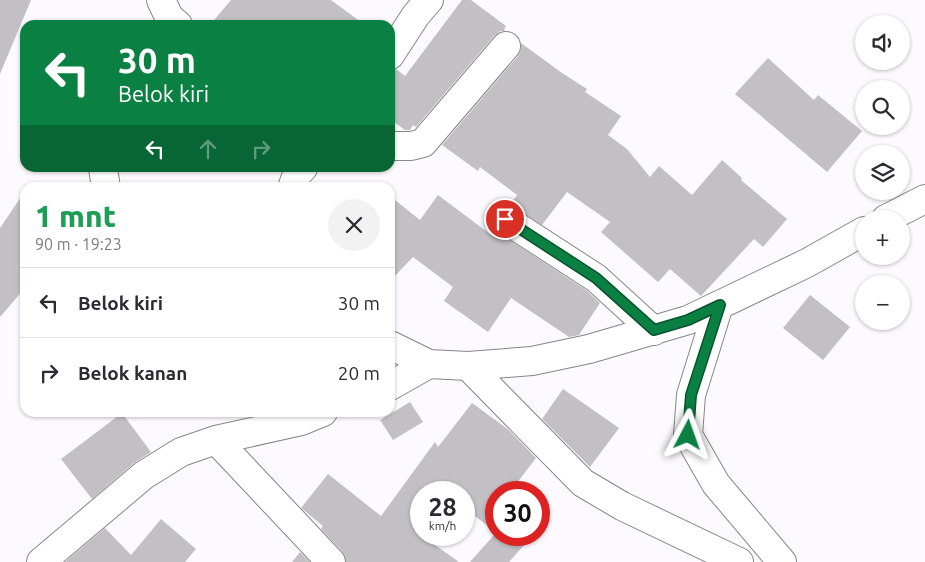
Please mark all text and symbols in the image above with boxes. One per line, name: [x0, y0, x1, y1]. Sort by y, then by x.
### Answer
map controls: [855, 15, 910, 330]
button: sound: [855, 15, 910, 70]
icon: left: [35, 40, 100, 105]
text: 30 m: [118, 40, 196, 80]
button: search: [855, 80, 910, 135]
text: Belok kiri: [118, 81, 209, 106]
icon: left: [141, 135, 169, 163]
icon: ahead: [194, 135, 222, 163]
icon: right: [247, 135, 275, 163]
button: layers: [855, 145, 910, 200]
pin: [484, 198, 526, 240]
text: 1 mnt: [35, 199, 116, 233]
button: close: [328, 199, 380, 251]
icon: arrive: [491, 205, 519, 233]
button: +: [855, 210, 910, 265]
text: 90 m · 19:23: [35, 235, 122, 253]
button: −: [855, 275, 910, 330]
icon: left: [35, 289, 63, 317]
text: Belok kiri: [78, 292, 163, 314]
text: 30 m: [338, 292, 380, 314]
icon: right: [35, 359, 63, 387]
text: Belok kanan: [78, 362, 187, 384]
text: 20 m: [338, 362, 380, 384]
position arrow: [661, 408, 713, 460]
speed limit sign: 30: [485, 481, 550, 546]
text: 28: [428, 493, 457, 521]
text: km/h: [429, 519, 456, 532]

